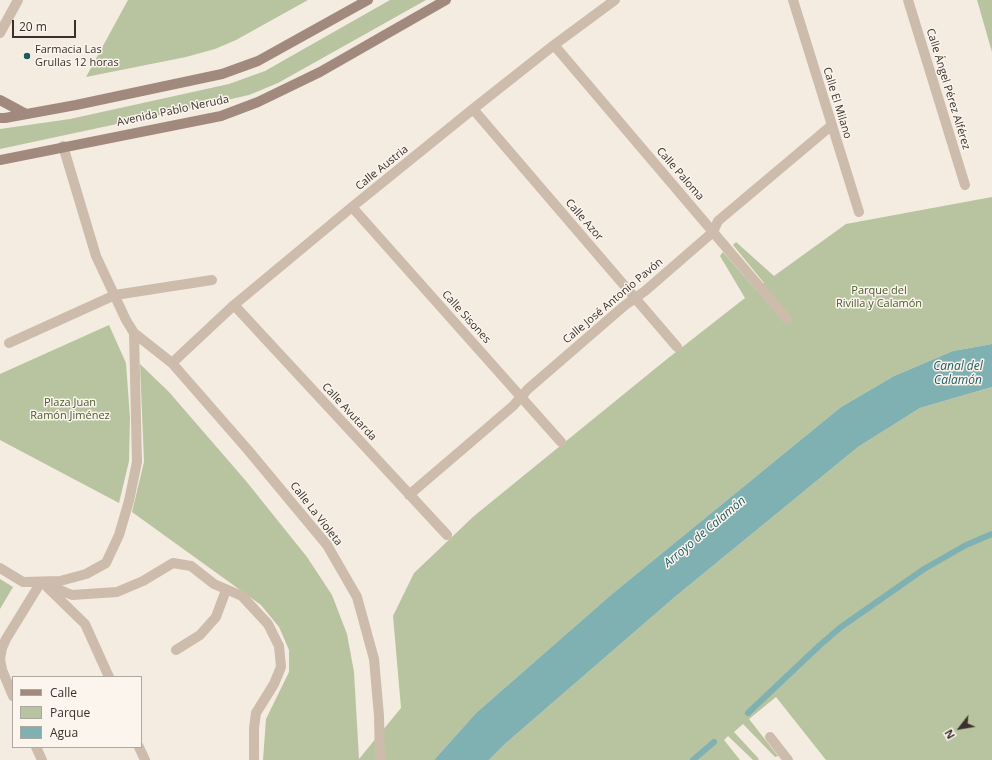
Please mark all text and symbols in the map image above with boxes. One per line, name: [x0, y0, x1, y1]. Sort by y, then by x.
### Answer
scale bar: [14, 12, 78, 38]
text: 20 m: [19, 18, 47, 35]
street label: Calle Ángel Pérez Alférez: [923, 27, 973, 151]
place label: Farmacia Las Grullas 12 horas: [35, 43, 119, 69]
marker: Farmacia Las Grullas 12 horas: [22, 51, 32, 61]
street label: Calle El Milano: [820, 66, 854, 140]
street label: Avenida Pablo Neruda: [116, 93, 230, 129]
street label: Calle Austria: [353, 143, 411, 193]
street label: Calle Paloma: [653, 145, 707, 203]
street label: Calle Azor: [562, 196, 606, 244]
street label: Calle José Antonio Pavón: [560, 255, 666, 347]
park label: Parque del Rivilla y Calamón: [836, 284, 922, 310]
street label: Calle Sisones: [439, 288, 493, 346]
water label: Canal del Calamón: [933, 360, 983, 388]
street label: Calle Avutarda: [319, 380, 379, 444]
park label: Plaza Juan Ramón Jiménez: [30, 396, 110, 422]
street label: Calle La Violeta: [287, 479, 345, 549]
water label: Arroyo de Calamón: [661, 494, 749, 570]
legend: [12, 676, 142, 748]
text: Calle: [50, 684, 77, 701]
text: Parque: [50, 704, 90, 721]
north arrow: [940, 708, 980, 748]
text: Agua: [50, 724, 78, 741]
text: N: [941, 727, 958, 742]

